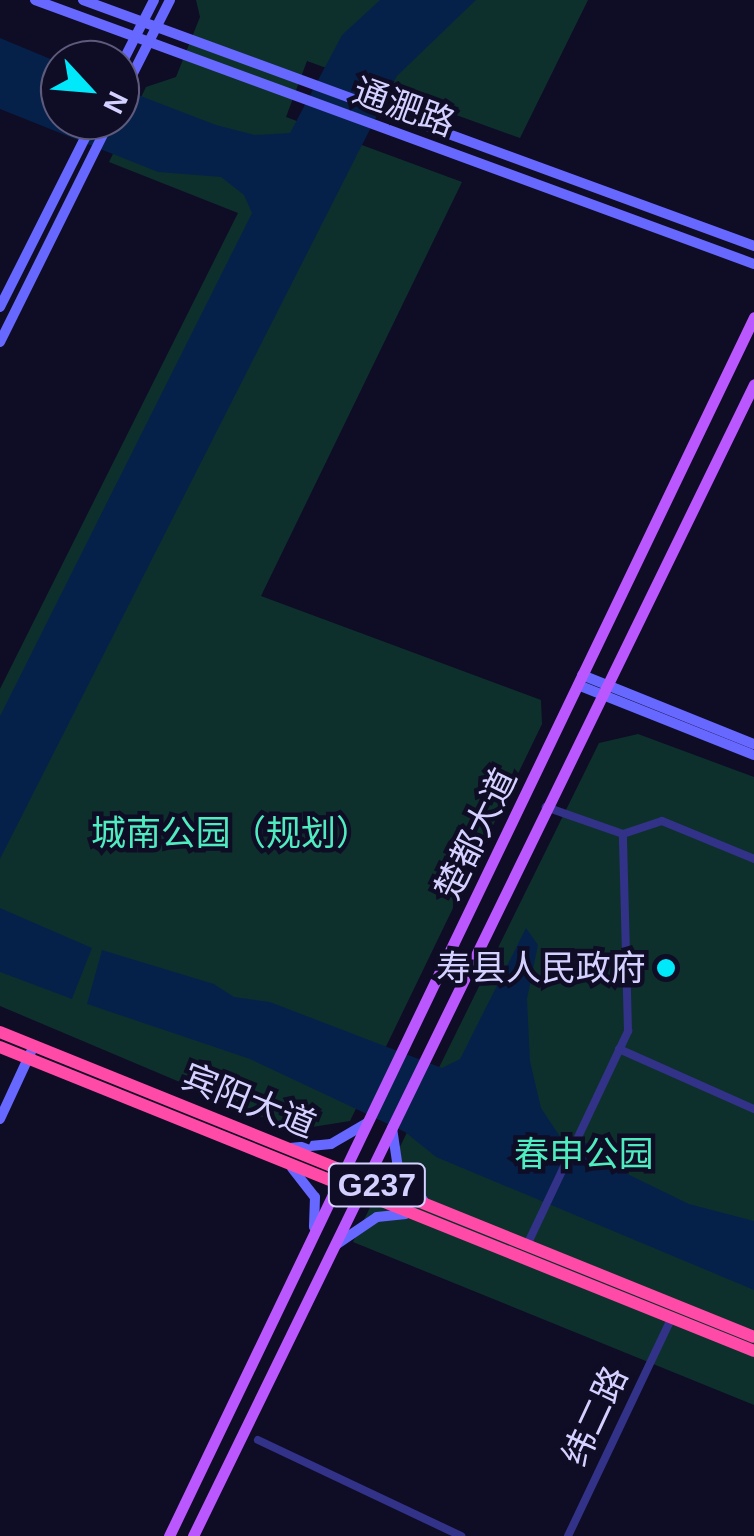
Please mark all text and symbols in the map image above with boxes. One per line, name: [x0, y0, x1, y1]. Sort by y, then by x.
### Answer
north arrow: [40, 40, 140, 140]
street label: 通淝路: [347, 69, 461, 145]
text: N: [97, 87, 134, 118]
street label: 楚都大道: [426, 762, 526, 906]
park label: 城南公园（规划）: [91, 812, 371, 854]
place label: 寿县人民政府: [436, 947, 646, 989]
marker: 寿县人民政府: [655, 957, 677, 979]
street label: 宾阳大道: [176, 1055, 322, 1147]
park label: 春申公园: [514, 1133, 654, 1175]
road number: G237: [327, 1158, 427, 1212]
street label: 纬二路: [554, 1360, 636, 1472]

